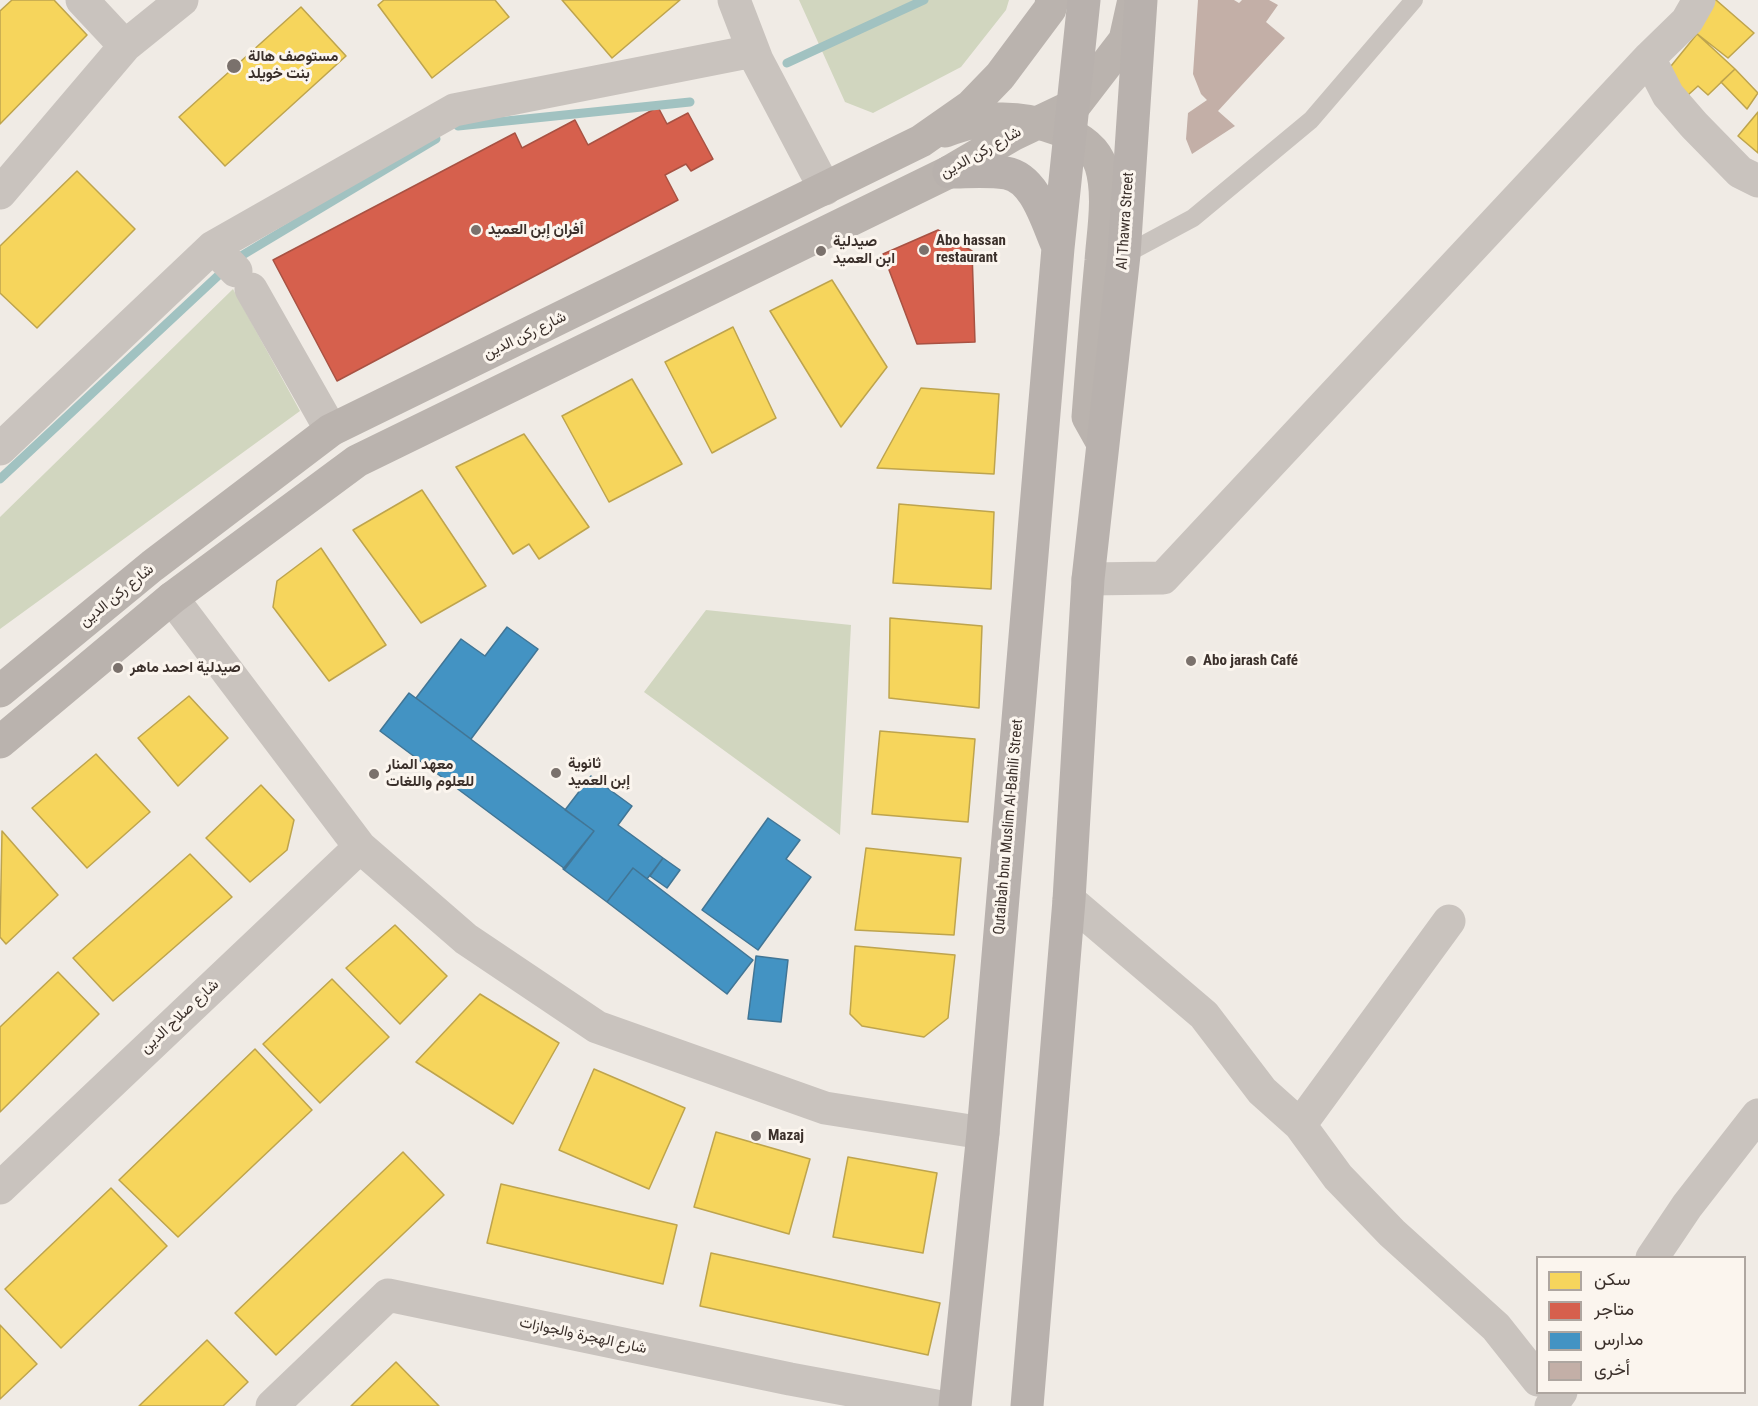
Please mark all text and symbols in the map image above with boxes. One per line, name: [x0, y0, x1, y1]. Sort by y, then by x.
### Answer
place label: مستوصف هالة بنت خويلد: [248, 48, 338, 83]
marker: مستوصف هالة بنت خويلد: [225, 57, 243, 75]
street label: شارع ركن الدين: [937, 123, 1025, 183]
street label: Al Thawra Street: [1114, 172, 1138, 270]
place label: أفران إبن العميد: [488, 221, 584, 239]
marker: أفران إبن العميد: [469, 223, 483, 237]
place label: Abo hassan restaurant: [936, 232, 1006, 267]
place label: صيدلية ابن العميد: [833, 233, 895, 268]
marker: Abo hassan restaurant: [917, 243, 931, 257]
marker: صيدلية ابن العميد: [814, 244, 828, 258]
street label: شارع ركن الدين: [481, 308, 569, 364]
street label: شارع ركن الدين: [76, 561, 158, 631]
place label: Abo jarash Café: [1203, 652, 1298, 670]
marker: Abo jarash Café: [1184, 654, 1198, 668]
place label: صيدلية احمد ماهر: [130, 659, 241, 677]
marker: صيدلية احمد ماهر: [111, 661, 125, 675]
street label: Qutaibah bnu Muslim Al-Bahili Street: [991, 718, 1027, 936]
place label: ثانوية إبن العميد: [568, 755, 630, 790]
place label: معهد المنار للعلوم واللغات: [386, 756, 474, 791]
marker: ثانوية إبن العميد: [549, 766, 563, 780]
marker: معهد المنار للعلوم واللغات: [367, 767, 381, 781]
street label: شارع صلاح الدين: [137, 976, 223, 1058]
place label: Mazaj: [768, 1127, 804, 1145]
marker: Mazaj: [749, 1129, 763, 1143]
legend: [1536, 1256, 1746, 1394]
text: سكن: [1594, 1268, 1630, 1289]
text: متاجر: [1594, 1298, 1634, 1319]
street label: شارع الهجرة والجوازات: [518, 1314, 648, 1358]
text: مدارس: [1594, 1328, 1643, 1349]
text: أخرى: [1594, 1358, 1630, 1379]

